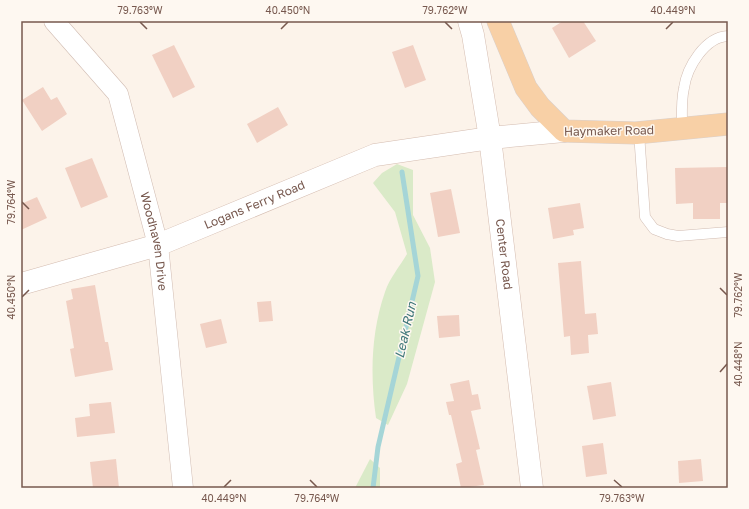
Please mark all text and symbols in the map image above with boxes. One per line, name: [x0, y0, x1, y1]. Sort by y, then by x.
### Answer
text: 79.763°W: [117, 4, 163, 16]
text: 40.450°N: [266, 4, 310, 16]
text: 79.762°W: [423, 4, 468, 16]
text: 40.449°N: [650, 4, 696, 16]
street label: Haymaker Road: [564, 122, 654, 139]
street label: Logans Ferry Road: [202, 177, 307, 232]
text: 79.764°W: [5, 179, 17, 224]
street label: Woodhaven Drive: [137, 190, 171, 291]
street label: Center Road: [493, 218, 516, 290]
text: 79.762°W: [732, 272, 744, 318]
text: 40.450°N: [5, 275, 17, 319]
water label: Leak Run: [391, 299, 419, 360]
text: 40.448°N: [732, 341, 744, 387]
text: 40.449°N: [201, 492, 247, 504]
text: 79.764°W: [295, 492, 340, 504]
text: 79.763°W: [599, 492, 645, 504]

